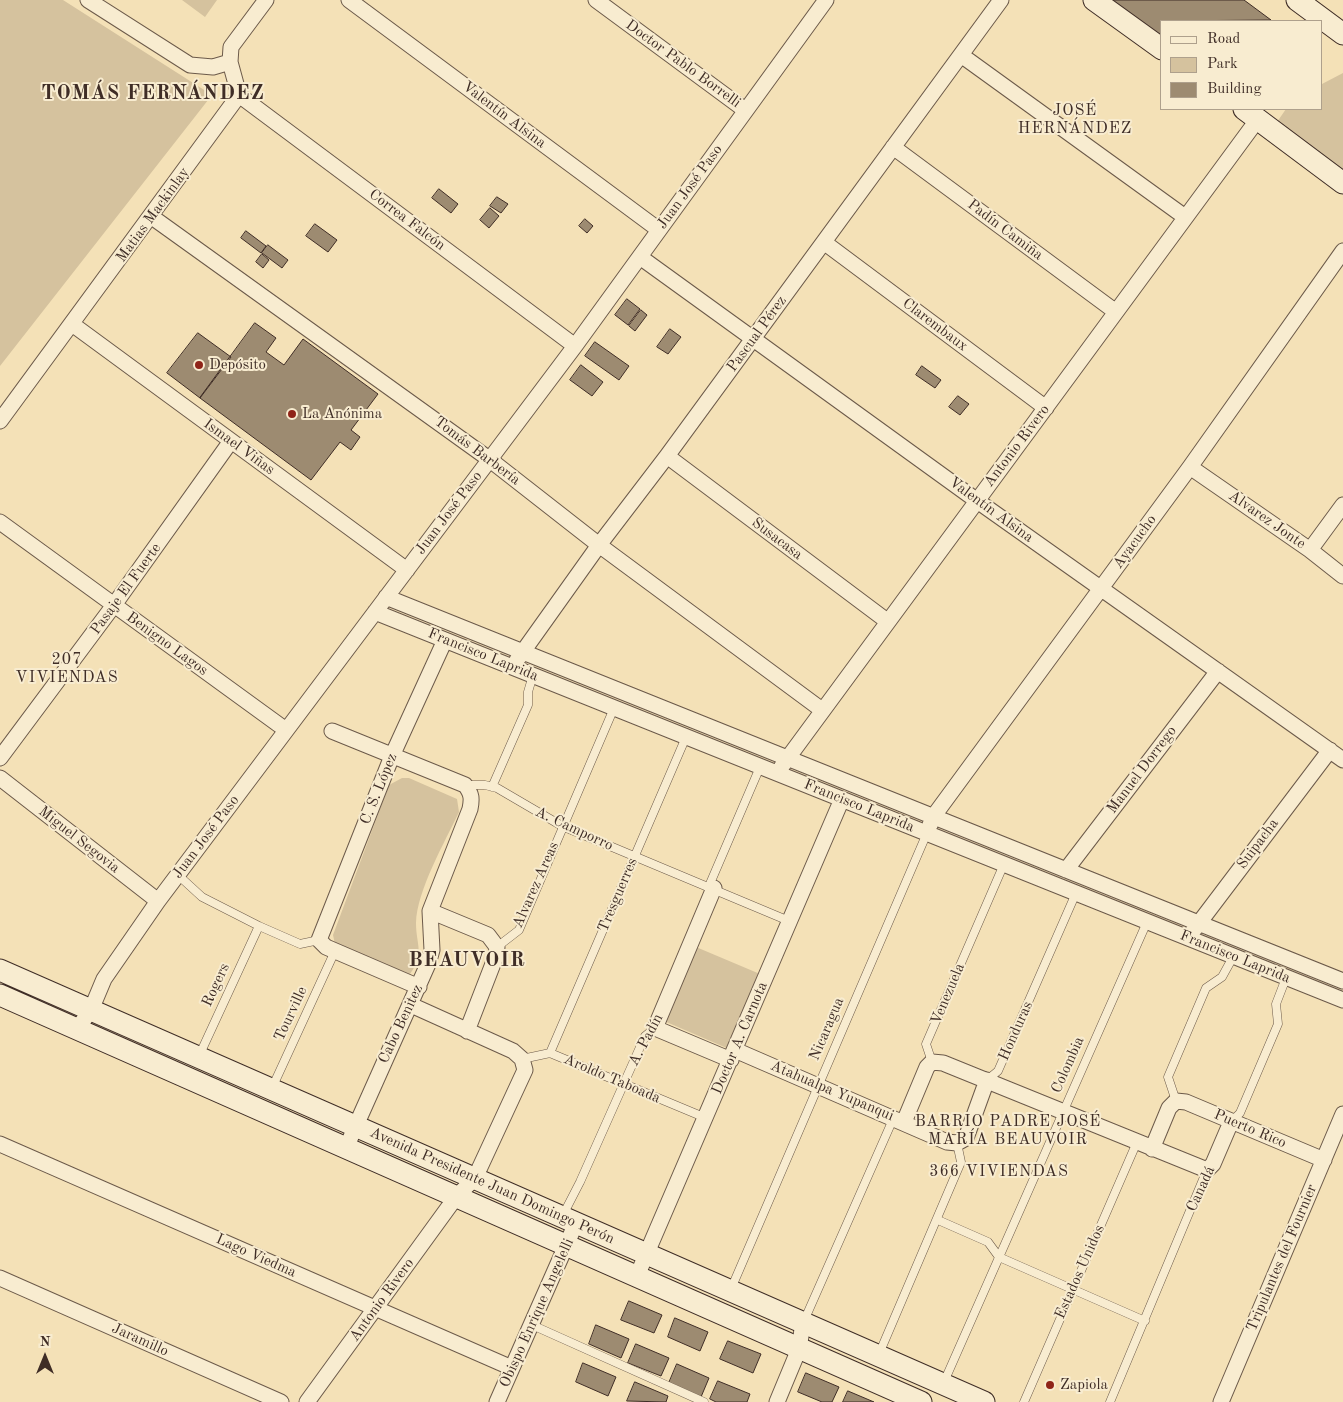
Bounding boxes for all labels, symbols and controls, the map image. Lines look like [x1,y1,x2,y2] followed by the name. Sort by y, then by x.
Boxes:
[622,16,744,112] street label: Doctor Pablo Borrelli
[1160,20,1323,110] legend
[1207,32,1240,47] text: Road
[1207,57,1238,72] text: Park
[459,78,549,152] street label: Valentín Alsina
[39,82,267,106] district label: TOMÁS FERNÁNDEZ
[1207,82,1262,97] text: Building
[1017,101,1133,139] district label: JOSÉ HERNÁNDEZ
[653,141,727,233] street label: Juan José Paso
[112,164,194,266] street label: Matias Mackinlay
[365,185,449,255] street label: Correa Falcón
[964,196,1046,264] street label: Padín Camiña
[723,292,791,376] street label: Pascual Pérez
[899,295,971,355] street label: Clarembaux
[209,356,266,374] place label: Depósito
[193,359,205,371] marker: Depósito
[980,401,1054,491] street label: Antonio Rivero
[302,405,382,423] place label: La Anónima
[286,408,298,420] marker: La Anónima
[430,413,524,489] street label: Tomás Barbería
[200,415,278,479] street label: Ismael Viñas
[412,468,486,558] street label: Juan José Paso
[945,473,1037,547] street label: Valentín Alsina
[1225,487,1309,553] street label: Alvarez Jonte
[1109,511,1161,573] street label: Ayacucho
[748,514,806,564] street label: Susacasa
[87,540,165,638] street label: Pasaje El Fuerte
[123,608,211,680] street label: Benigno Lagos
[425,625,541,685] street label: Francisco Laprida
[14,650,120,688] district label: 207 VIVIENDAS
[1103,723,1181,817] street label: Manuel Dorrego
[357,751,401,827] street label: C. S. López
[801,776,917,836] street label: Francisco Laprida
[169,792,243,882] street label: Juan José Paso
[35,803,123,877] street label: Miguel Segovia
[532,803,616,855] street label: A. Camporro
[1233,815,1283,873] street label: Suipacha
[509,839,563,931] street label: Alvarez Areas
[594,855,642,935] street label: Tresguerres
[1177,927,1293,987] street label: Francisco Laprida
[407,949,527,973] district label: BEAUVOIR
[198,960,234,1010] street label: Rogers
[927,961,969,1027] street label: Venezuela
[708,979,772,1097] street label: Doctor A. Carnota
[375,982,427,1066] street label: Cabo Benitez
[271,984,311,1044] street label: Tourville
[806,995,848,1063] street label: Nicaragua
[995,998,1037,1064] street label: Honduras
[625,1011,667,1069] street label: A. Padín
[1048,1034,1088,1096] street label: Colombia
[561,1050,663,1108] street label: Aroldo Taboada
[768,1057,896,1125] street label: Atahualpa Yupanqui
[1211,1106,1289,1152] street label: Puerto Rico
[913,1112,1103,1150] district label: BARRIO PADRE JOSÉ MARÍA BEAUVOIR
[367,1124,617,1248] street label: Avenida Presidente Juan Domingo Perón
[928,1162,1070,1182] district label: 366 VIVIENDAS
[1183,1163,1219,1215] street label: Canadá
[1243,1182,1321,1334] street label: Tripulantes del Fournier
[1051,1222,1109,1322] street label: Estados Unidos
[213,1230,299,1282] street label: Lago Viedma
[496,1236,578,1390] street label: Obispo Enrique Angelelli
[346,1255,418,1345] street label: Antonio Rivero
[109,1319,171,1361] street label: Jaramillo
[20,1332,70,1382] north arrow
[40,1335,50,1349] text: N
[1060,1376,1108,1394] place label: Zapiola
[1044,1379,1056,1391] marker: Zapiola

